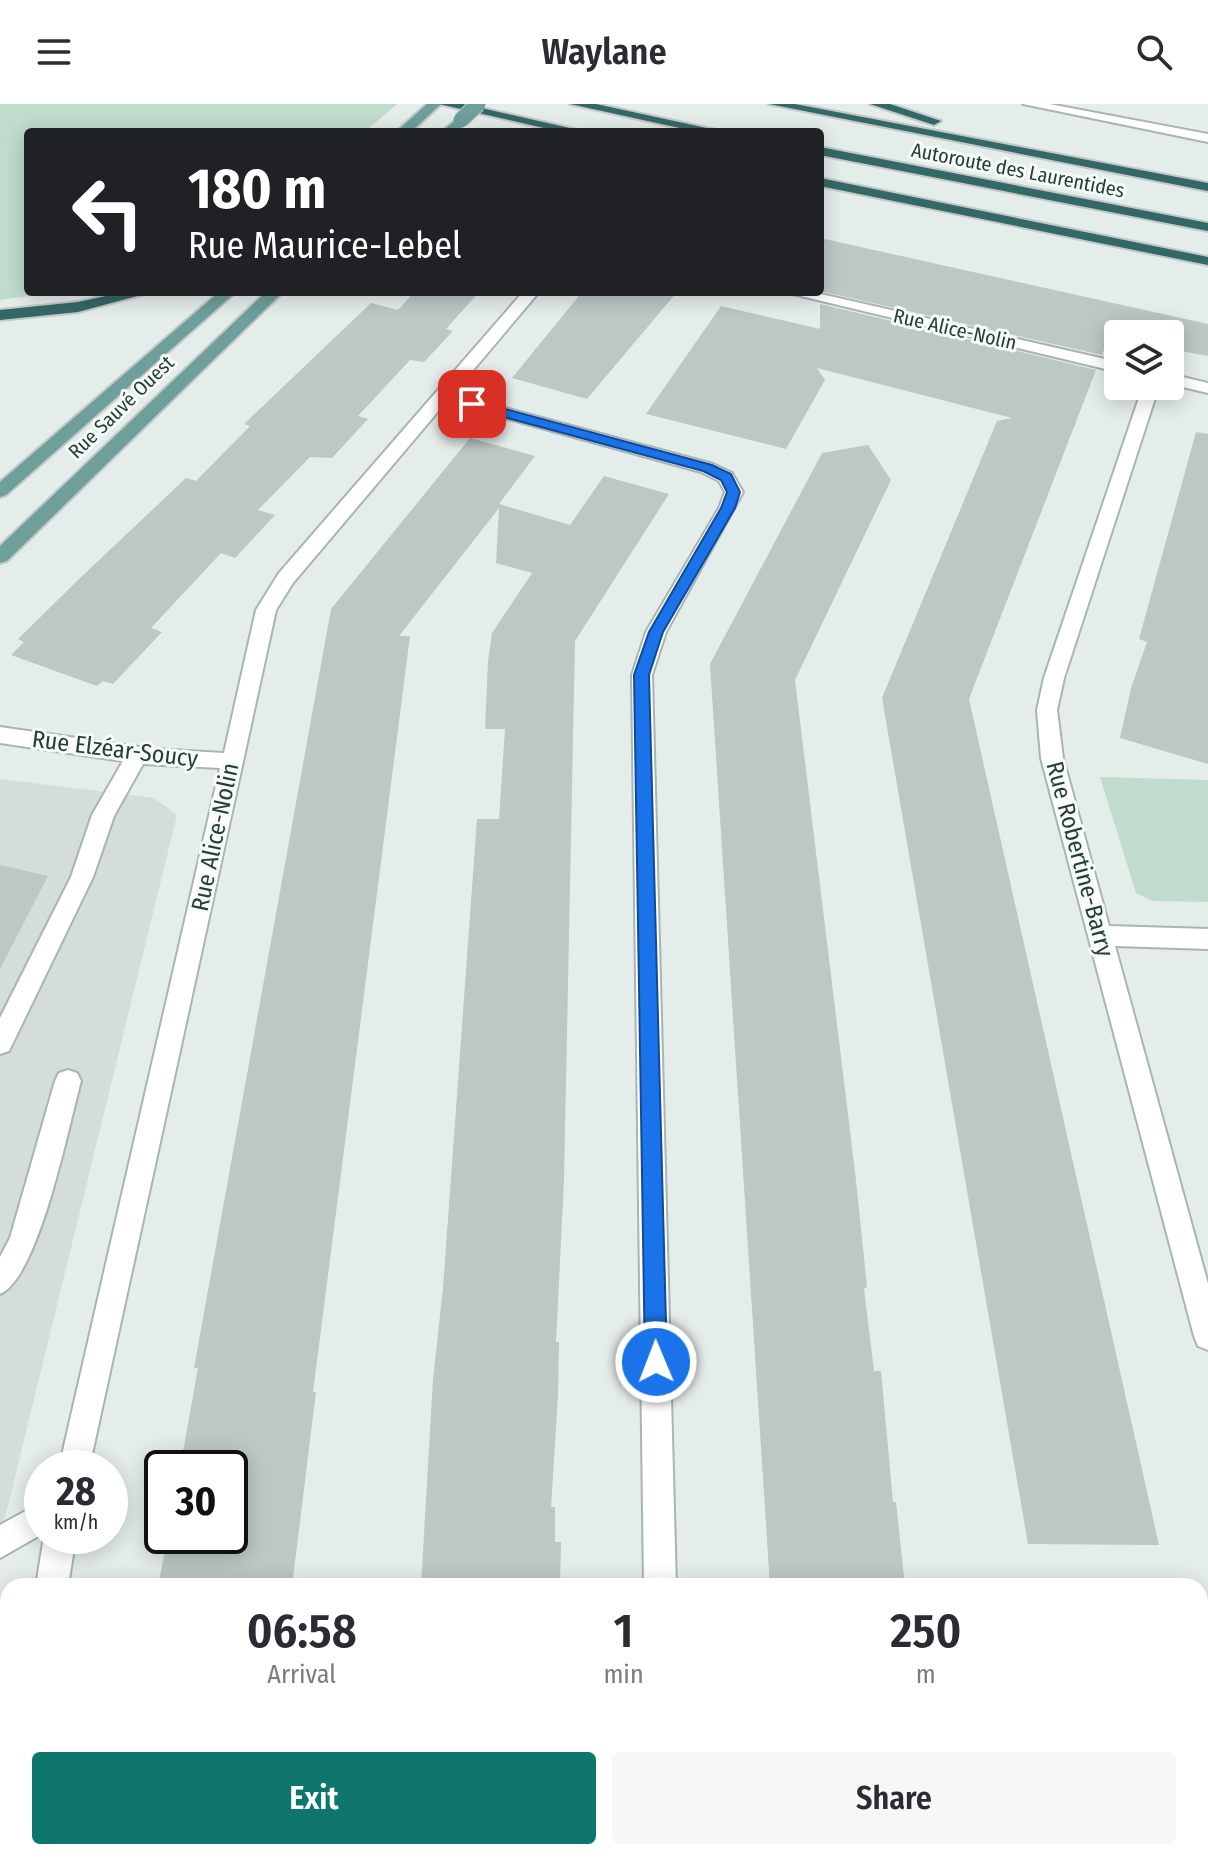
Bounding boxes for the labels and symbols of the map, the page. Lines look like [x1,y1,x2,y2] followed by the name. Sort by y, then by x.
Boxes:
[910,138,1126,202] street label: Autoroute des Laurentides
[891,303,1019,355] street label: Rue Alice-Nolin
[63,350,179,463] street label: Rue Sauvé Ouest
[438,370,506,438] pin
[30,725,200,773] street label: Rue Elzéar-Soucy
[1040,758,1120,960] street label: Rue Robertine-Barry
[186,760,244,914] street label: Rue Alice-Nolin
[614,1320,698,1404] position arrow
[144,1450,248,1554] speed limit sign: 30

